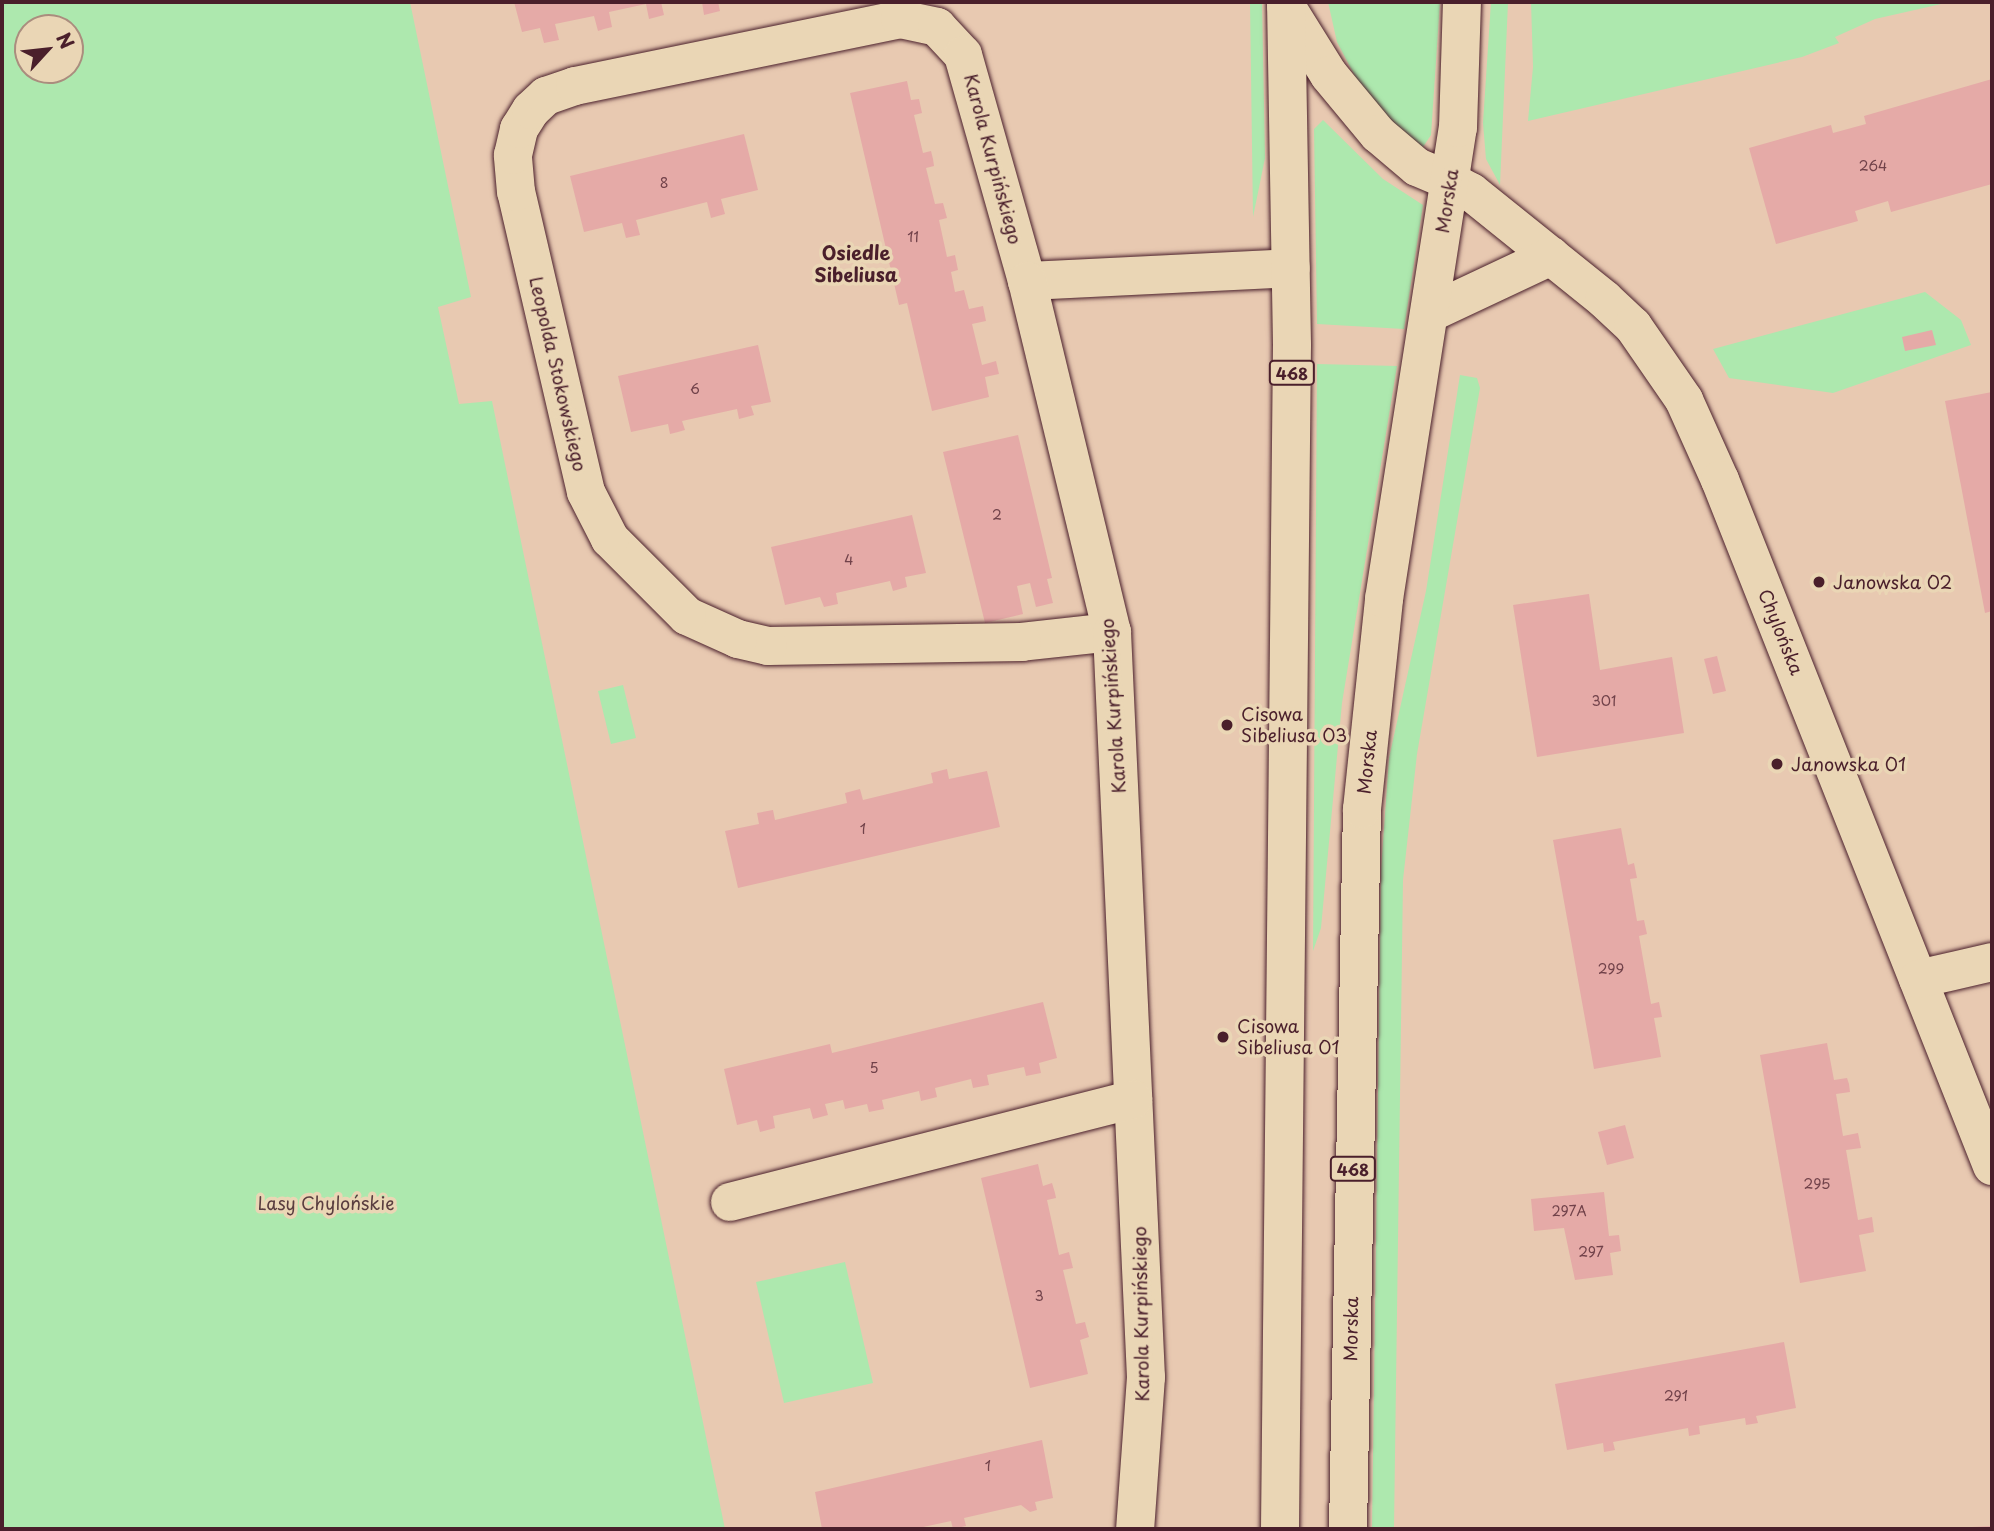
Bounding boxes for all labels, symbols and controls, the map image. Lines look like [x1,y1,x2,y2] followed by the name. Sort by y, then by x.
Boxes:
[14,14,84,84] north arrow
[50,27,82,53] text: N
[960,72,1026,246] street label: Karola Kurpińskiego
[1859,158,1887,174] house number: 264
[1431,167,1463,235] street label: Morska
[660,175,668,191] house number: 8
[907,229,919,245] house number: 11
[814,242,898,286] district label: Osiedle Sibeliusa
[525,274,591,474] street label: Leopolda Stokowskiego
[1268,360,1316,386] road number: 468
[690,381,700,397] house number: 6
[992,507,1002,523] house number: 2
[844,552,854,568] house number: 4
[1833,571,1952,593] place label: Janowska 02
[1811,574,1827,590] marker: Janowska 02
[1754,586,1808,678] street label: Chylońska
[1096,618,1130,794] street label: Karola Kurpińskiego
[1592,693,1616,709] house number: 301
[1241,704,1347,746] place label: Cisowa Sibeliusa 03
[1219,717,1235,733] marker: Cisowa Sibeliusa 03
[1353,729,1381,795] street label: Morska
[1791,753,1906,775] place label: Janowska 01
[1769,756,1785,772] marker: Janowska 01
[860,821,866,837] house number: 1
[1598,961,1624,977] house number: 299
[1237,1016,1339,1058] place label: Cisowa Sibeliusa 01
[1215,1029,1231,1045] marker: Cisowa Sibeliusa 01
[869,1060,879,1076] house number: 5
[1328,1156,1378,1182] road number: 468
[1804,1176,1830,1192] house number: 295
[257,1192,395,1214] park label: Lasy Chylońskie
[1551,1203,1587,1219] house number: 297A
[1129,1226,1153,1402] street label: Karola Kurpińskiego
[1578,1244,1604,1260] house number: 297
[1034,1288,1044,1304] house number: 3
[1340,1296,1362,1362] street label: Morska
[1664,1388,1688,1404] house number: 291
[985,1458,991,1474] house number: 1

